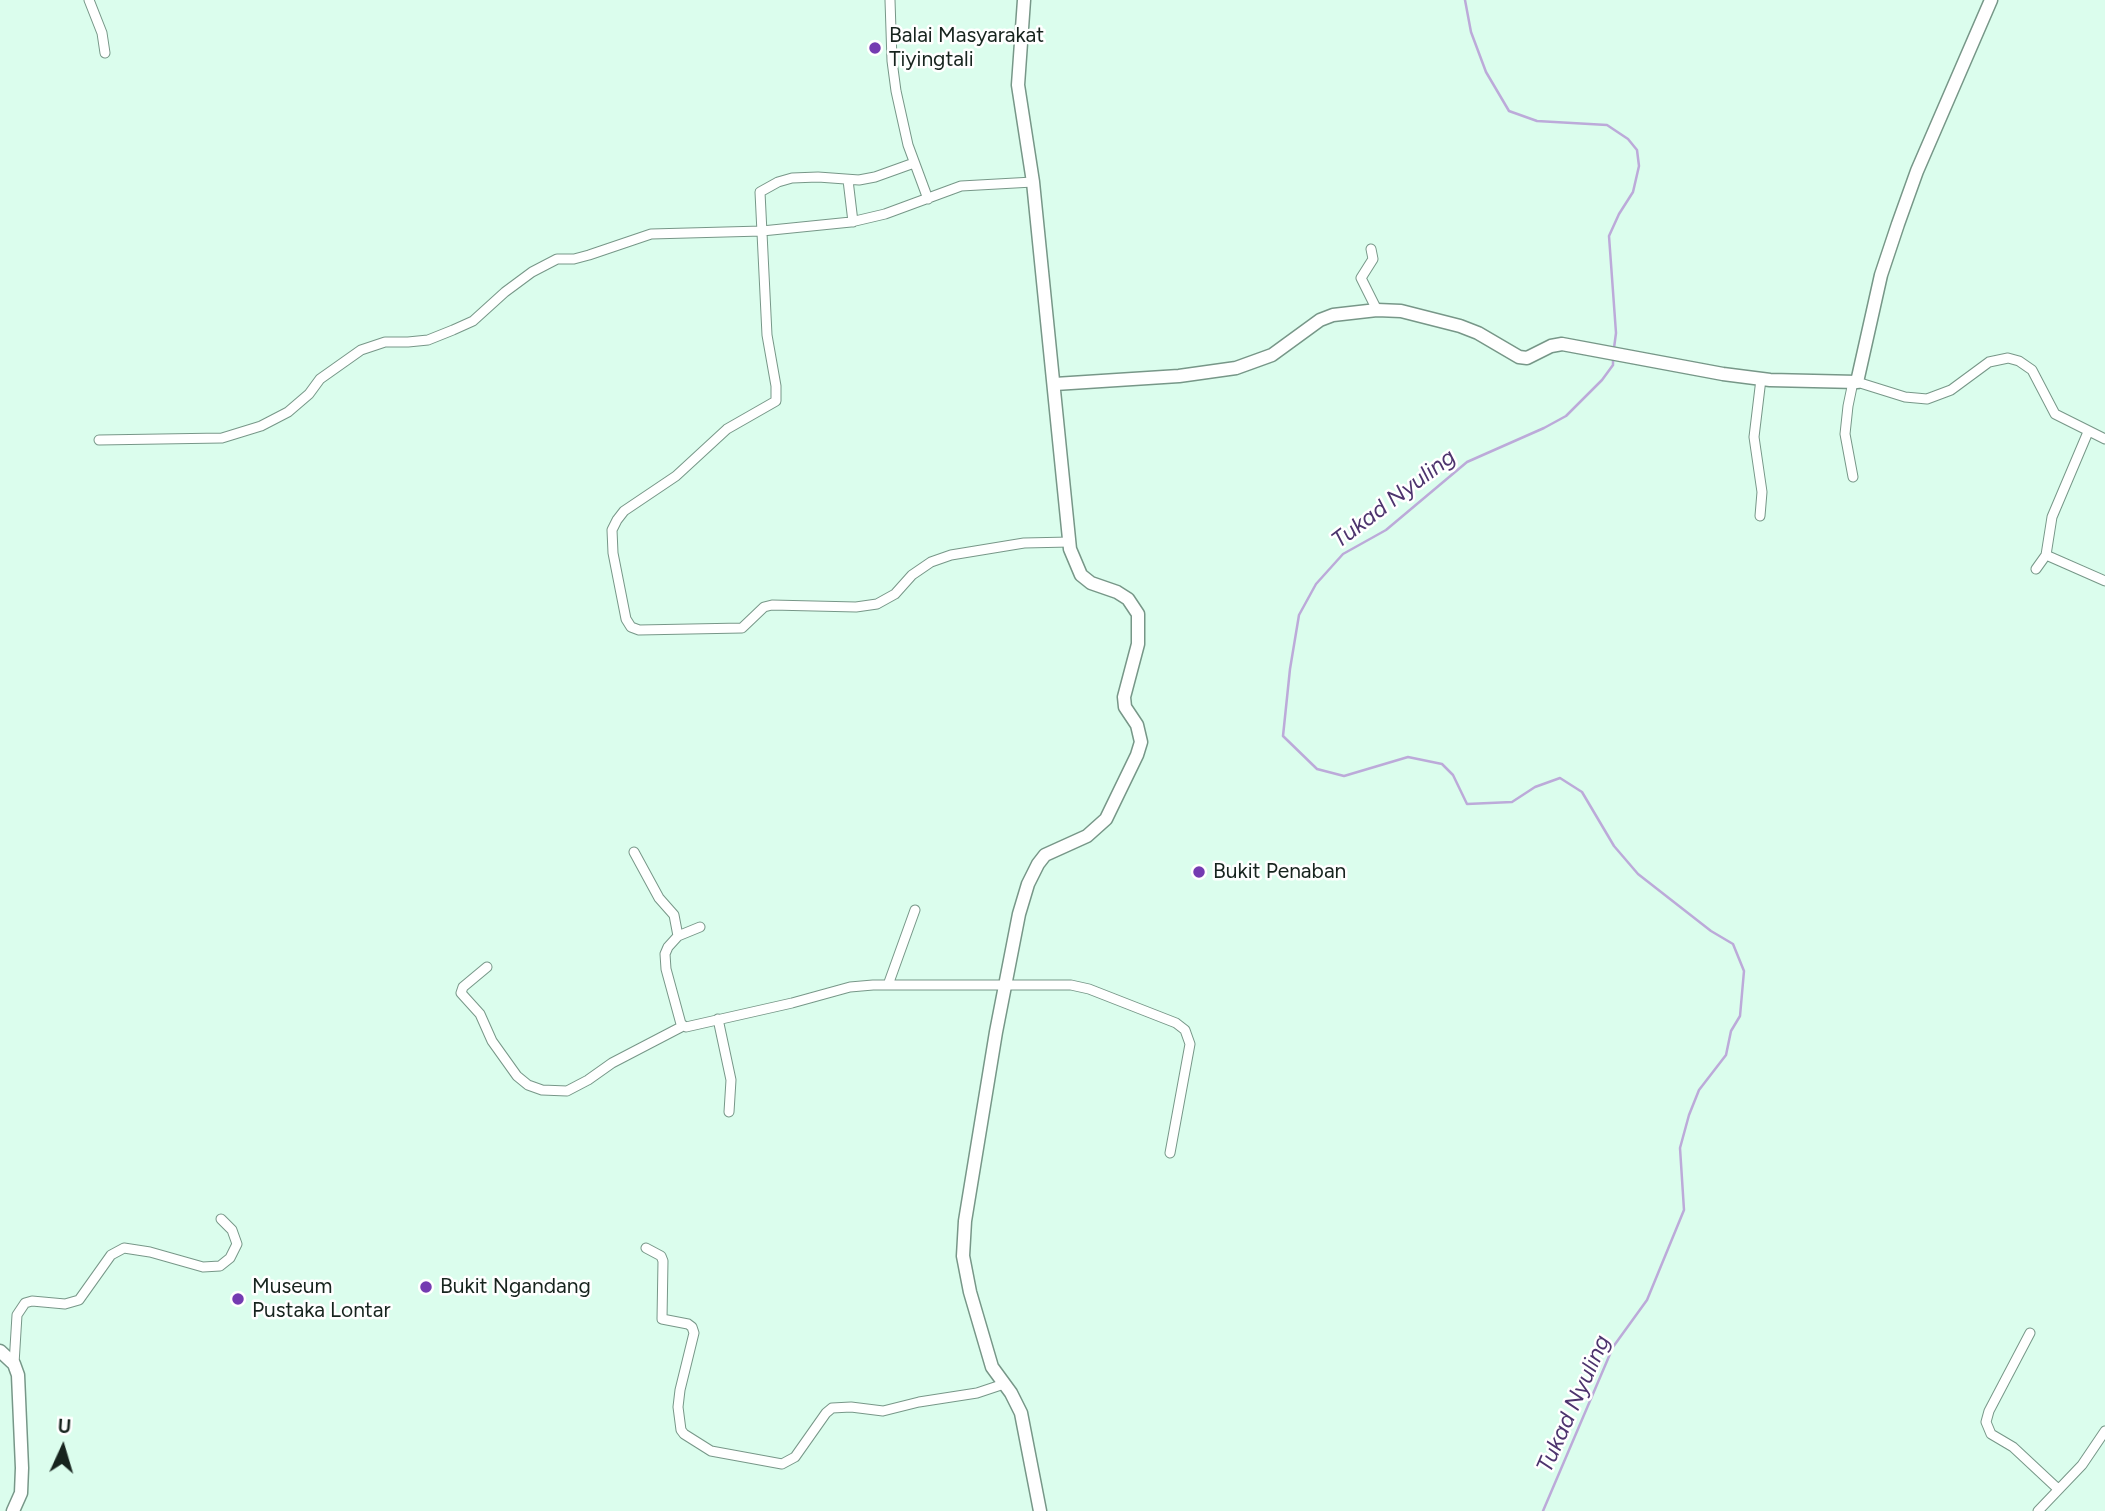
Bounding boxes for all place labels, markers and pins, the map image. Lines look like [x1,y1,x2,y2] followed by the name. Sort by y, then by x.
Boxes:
[889,23,1044,73] place label: Balai Masyarakat Tiyingtali
[867,40,883,56] marker: Balai Masyarakat Tiyingtali
[1213,859,1346,885] place label: Bukit Penaban
[1191,864,1207,880] marker: Bukit Penaban
[252,1274,391,1324] place label: Museum Pustaka Lontar
[440,1274,591,1300] place label: Bukit Ngandang
[418,1279,434,1295] marker: Bukit Ngandang
[230,1291,246,1307] marker: Museum Pustaka Lontar

